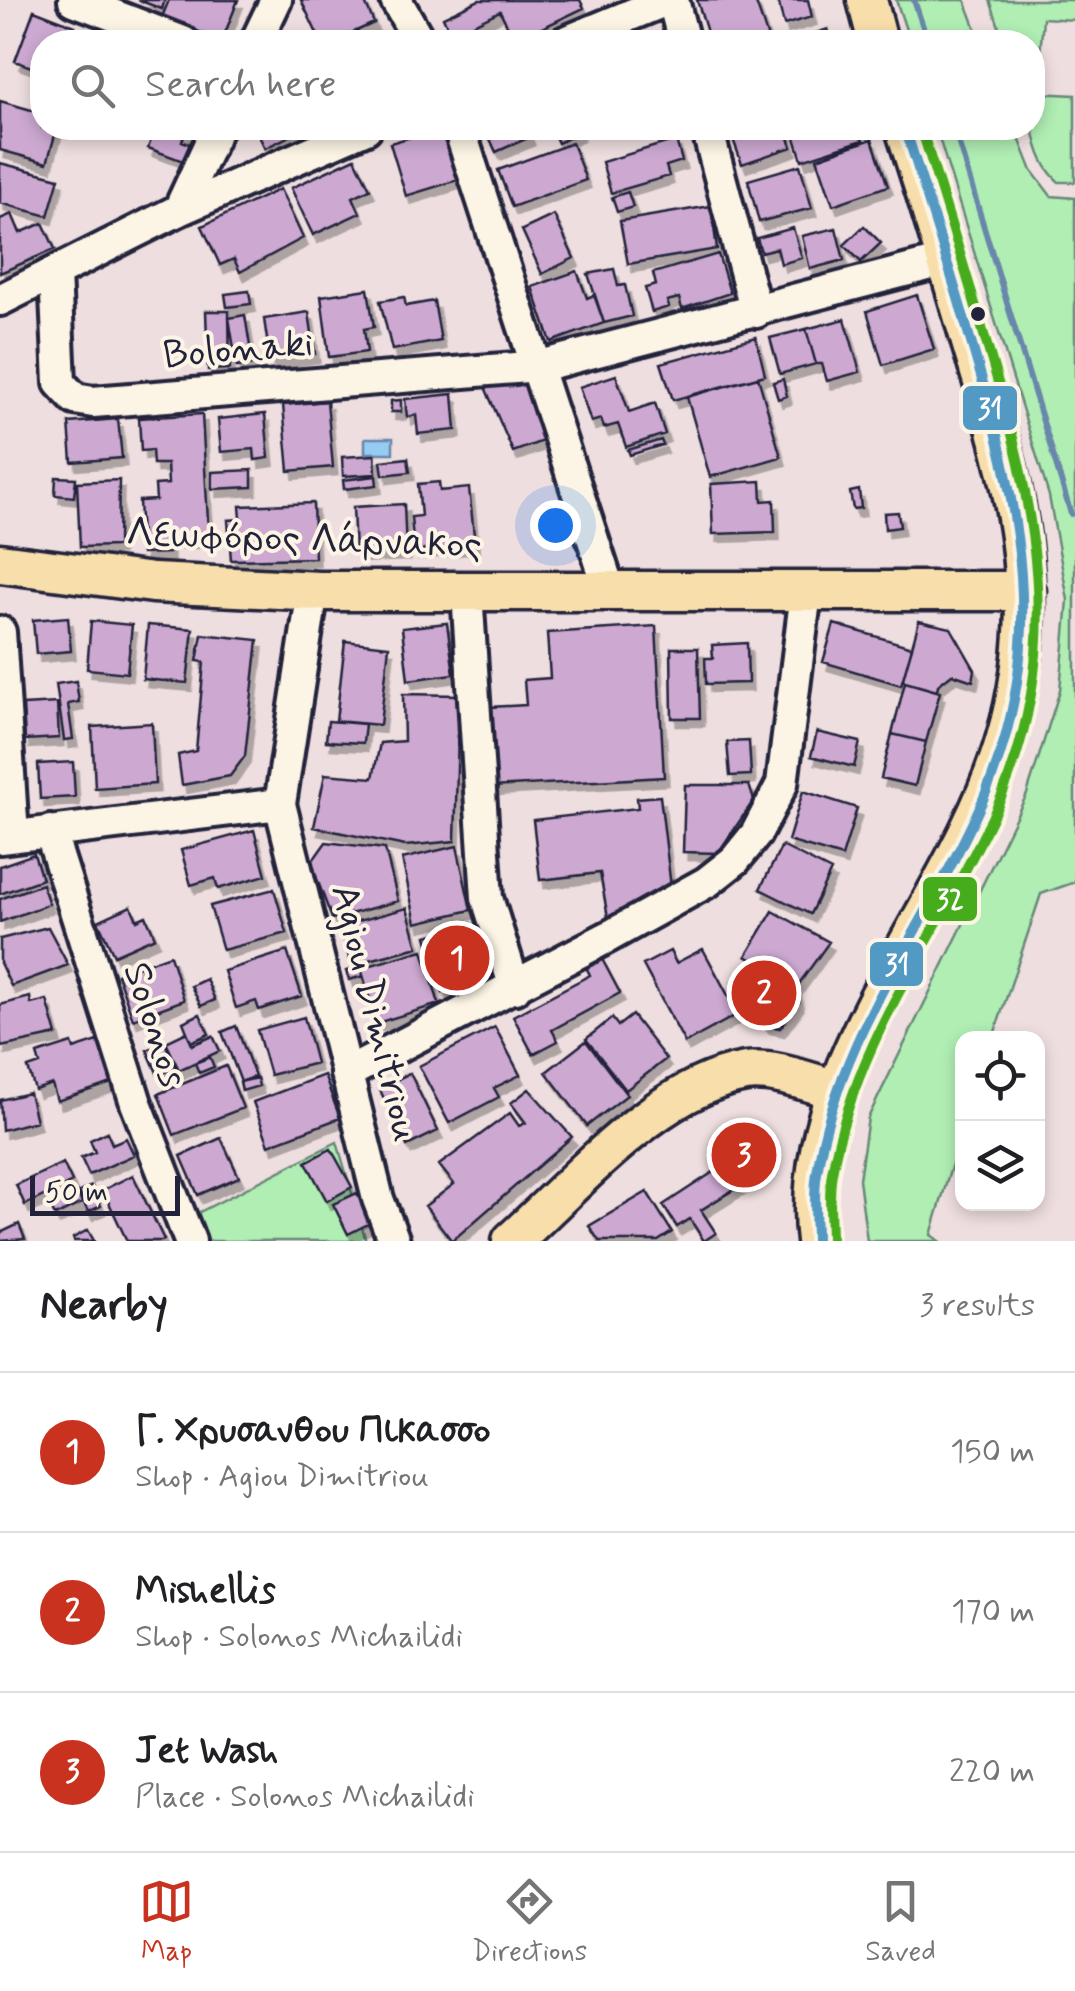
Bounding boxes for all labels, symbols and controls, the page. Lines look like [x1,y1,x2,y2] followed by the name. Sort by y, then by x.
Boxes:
[30,30,1045,140] search box
[65,58,120,113] icon: search
[145,61,336,110] text: Search here
[968,304,988,324] unlabelled marker
[161,318,315,382] street label: Bolonaki
[961,384,1019,432] line badge: 31
[978,392,1002,429] text: 31
[530,500,581,551] your location
[125,508,483,572] street label: Λεωφόρος Λάρνακος
[921,875,979,923] line badge: 32
[317,879,431,1147] street label: Agiou Dimitriou
[936,883,964,920] text: 32
[424,920,490,996] pin: 1
[868,940,925,988] line badge: 31
[885,948,909,985] text: 31
[109,956,199,1094] street label: Solonos
[732,956,796,1030] pin: 2
[955,1031,1045,1211] map controls
[955,1031,1045,1121] button: locate
[712,1118,776,1192] pin: 3
[955,1121,1045,1211] button: layers
[30,1171,180,1216] scale bar
[45,1175,108,1212] text: 50 m
[40,1279,168,1334] text: Nearby
[919,1285,1035,1327] text: 3 results
[135,1407,491,1456] text: Γ. Χρυσανθου Πικασσο
[65,1431,80,1473] text: 1
[950,1431,1035,1473] text: 150 m
[135,1456,429,1498] text: Shop · Agiou Dimitriou
[135,1567,276,1616] text: Mishellis
[65,1591,80,1633] text: 2
[951,1591,1035,1633] text: 170 m
[135,1616,463,1658] text: Shop · Solonos Michailidi
[135,1727,279,1776] text: Jet Wash
[65,1751,80,1793] text: 3
[949,1751,1035,1793] text: 220 m
[135,1776,474,1818] text: Place · Solonos Michailidi
[139,1874,194,1971] tab: Map
[472,1874,587,1971] tab: Directions
[865,1874,936,1971] tab: Saved

